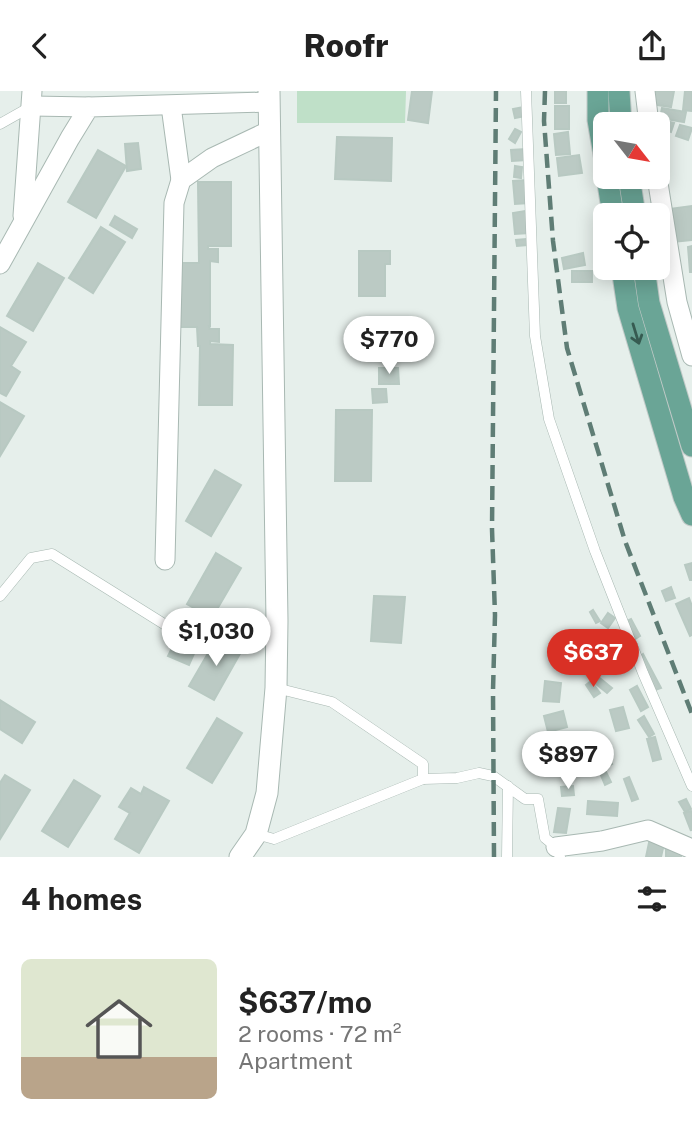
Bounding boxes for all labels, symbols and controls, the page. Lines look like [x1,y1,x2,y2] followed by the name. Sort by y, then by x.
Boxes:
[21,27,59,65] icon: back
[304,27,388,64] text: Roofr
[633,27,671,65] icon: share
[593,112,670,189] north arrow
[593,112,670,280] map controls
[593,203,670,280] button: locate
[348,317,430,376] pin: $770
[630,323,643,345] one-way arrow
[359,325,419,352] text: $770
[159,609,273,668] pin: $1,030
[178,617,254,644] text: $1,030
[552,629,634,689] pin: $637
[563,638,623,665] text: $637
[527,731,609,791] pin: $897
[538,740,598,767] text: $897
[633,880,671,918] icon: filters
[21,881,142,917] text: 4 homes
[238,984,372,1020] text: $637/mo
[77,987,161,1071] icon: home
[238,1020,401,1047] text: 2 rooms · 72 m²
[238,1047,353,1074] text: Apartment

